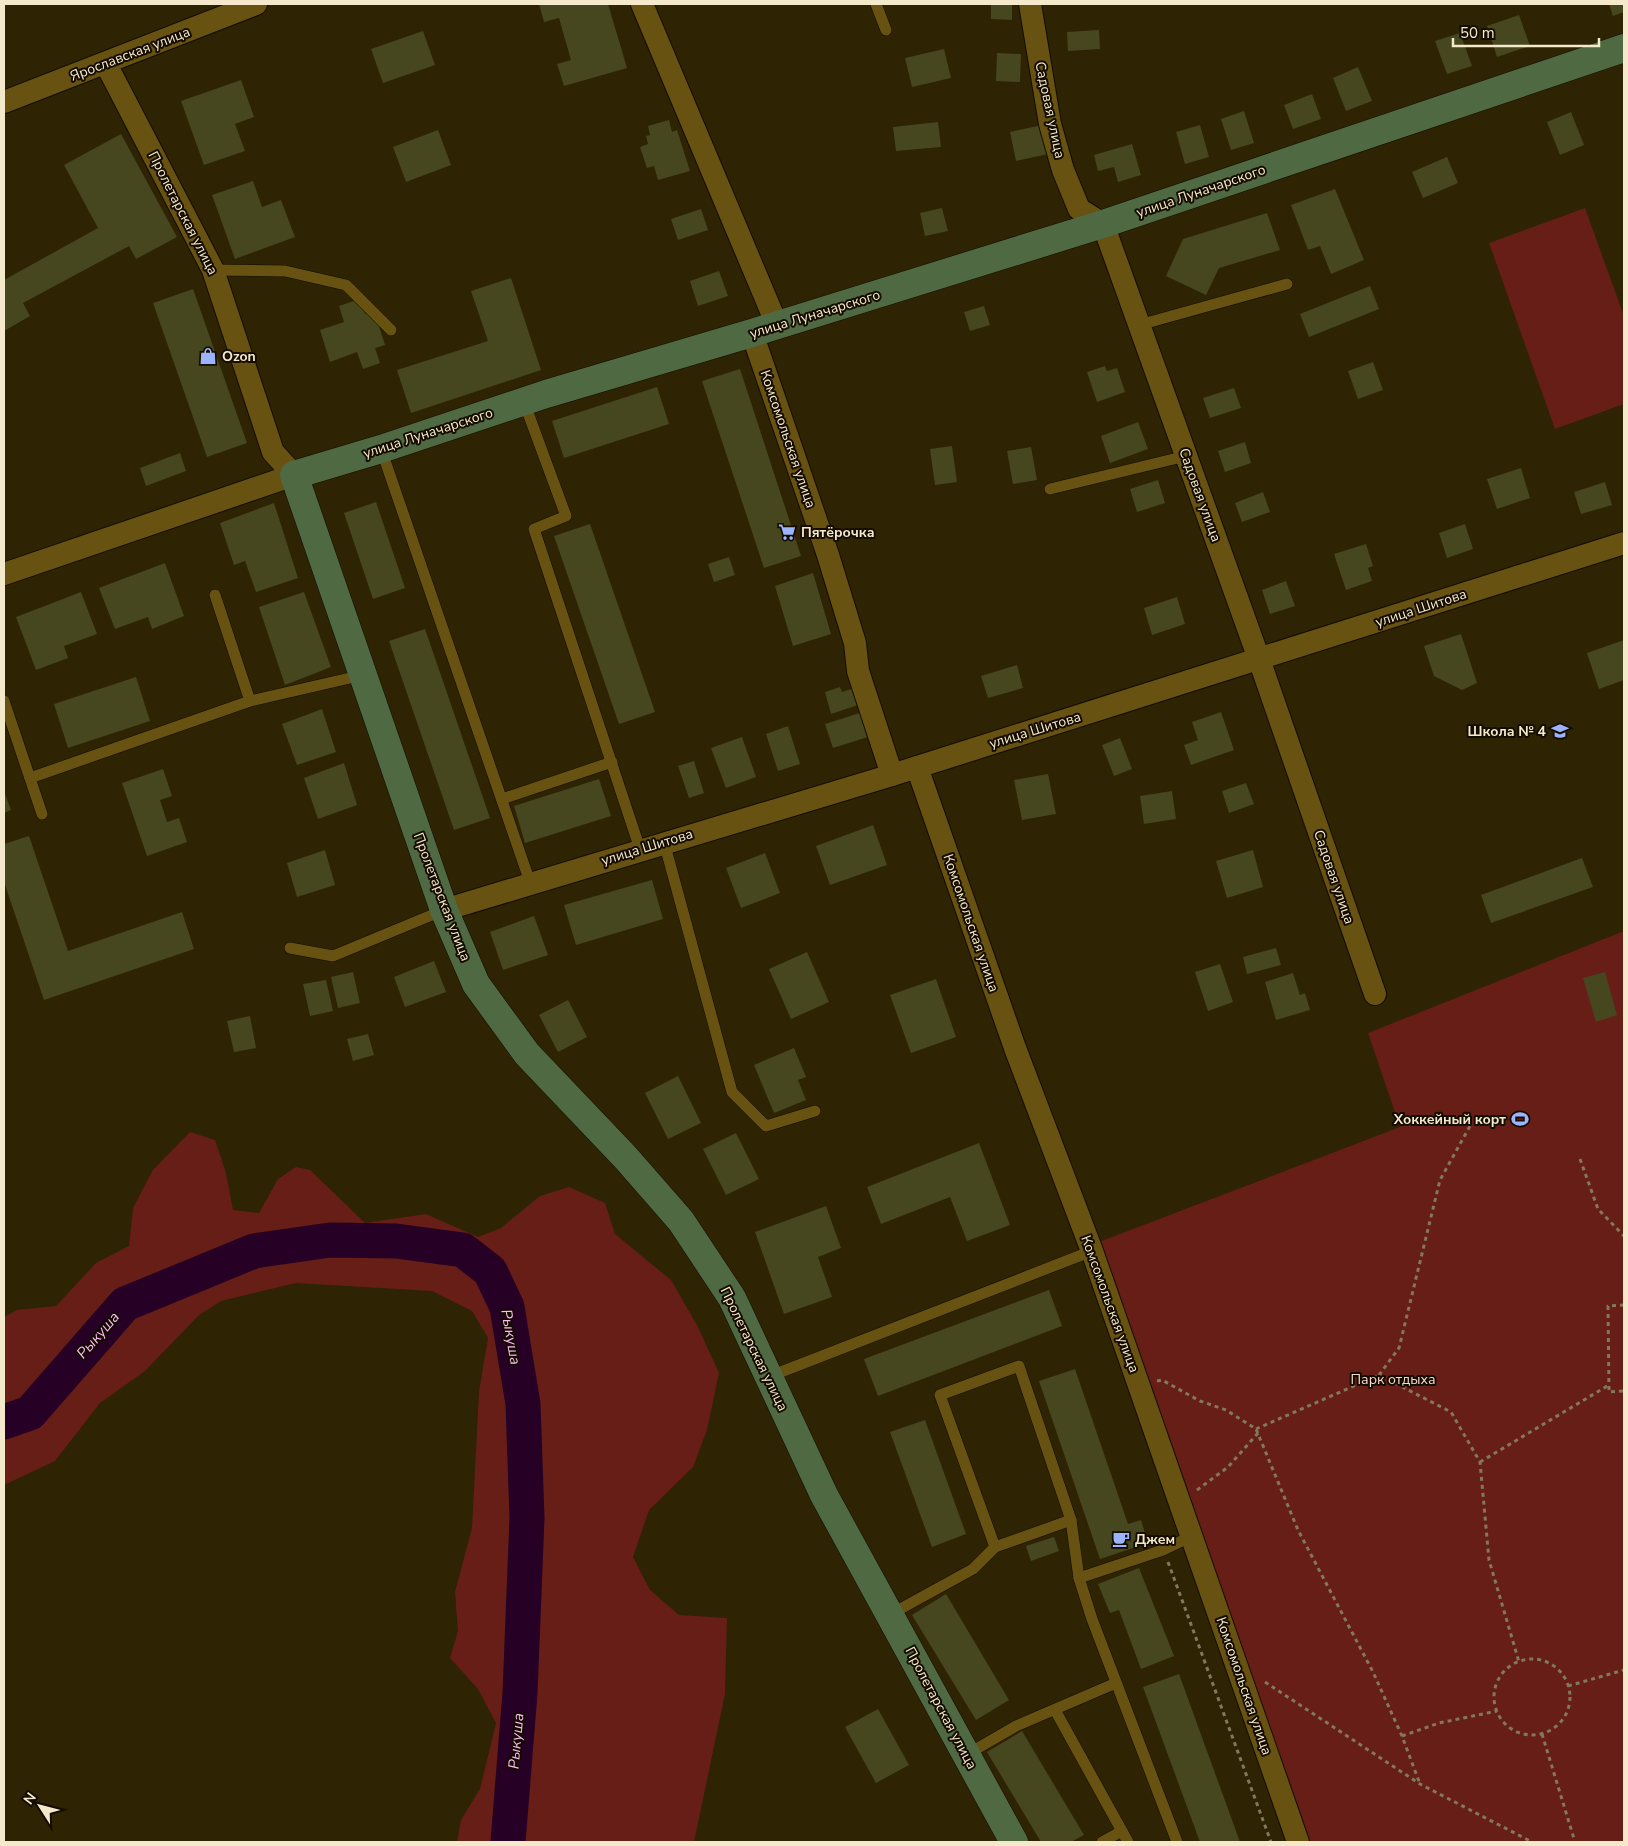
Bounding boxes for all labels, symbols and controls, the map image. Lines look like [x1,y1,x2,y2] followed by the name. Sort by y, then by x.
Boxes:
[1453,15,1599,47] scale bar
[67,22,193,86] street label: Ярославская улица
[1460,23,1495,43] text: 50 m
[1030,60,1070,160] street label: Садовая улица
[144,148,222,278] street label: Пролетарская улица
[1134,160,1268,222] street label: улица Луначарского
[747,285,883,343] street label: улица Луначарского
[198,346,218,366] shop icon: Ozon
[222,347,256,366] place label: Ozon
[755,367,821,511] street label: Комсомольская улица
[361,403,495,463] street label: улица Луначарского
[1174,446,1226,544] street label: Садовая улица
[777,522,797,542] supermarket icon: Пятёрочка
[801,523,875,542] place label: Пятёрочка
[1373,584,1469,632] street label: улица Шитова
[987,707,1083,753] street label: улица Шитова
[1550,721,1570,741] school or university icon: Школа № 4
[1467,722,1547,741] place label: Школа № 4
[599,824,695,870] street label: улица Шитова
[1309,827,1359,927] street label: Садовая улица
[409,830,475,964] street label: Пролетарская улица
[938,851,1004,995] street label: Комсомольская улица
[1510,1109,1530,1129] sports icon: Хоккейный корт
[1393,1110,1506,1129] place label: Хоккейный корт
[1076,1233,1144,1375] street label: Комсомольская улица
[716,1284,792,1414] street label: Пролетарская улица
[72,1307,124,1363] water label: Рыкуша
[496,1308,526,1366] water label: Рыкуша
[1351,1370,1435,1389] park label: Парк отдыха
[1111,1529,1131,1549] cafe icon: Джем
[1135,1530,1175,1549] place label: Джем
[1211,1614,1277,1758] street label: Комсомольская улица
[901,1643,981,1773] street label: Пролетарская улица
[504,1712,528,1770] water label: Рыкуша
[15,1781,65,1831] north arrow
[19,1789,41,1808] text: N

